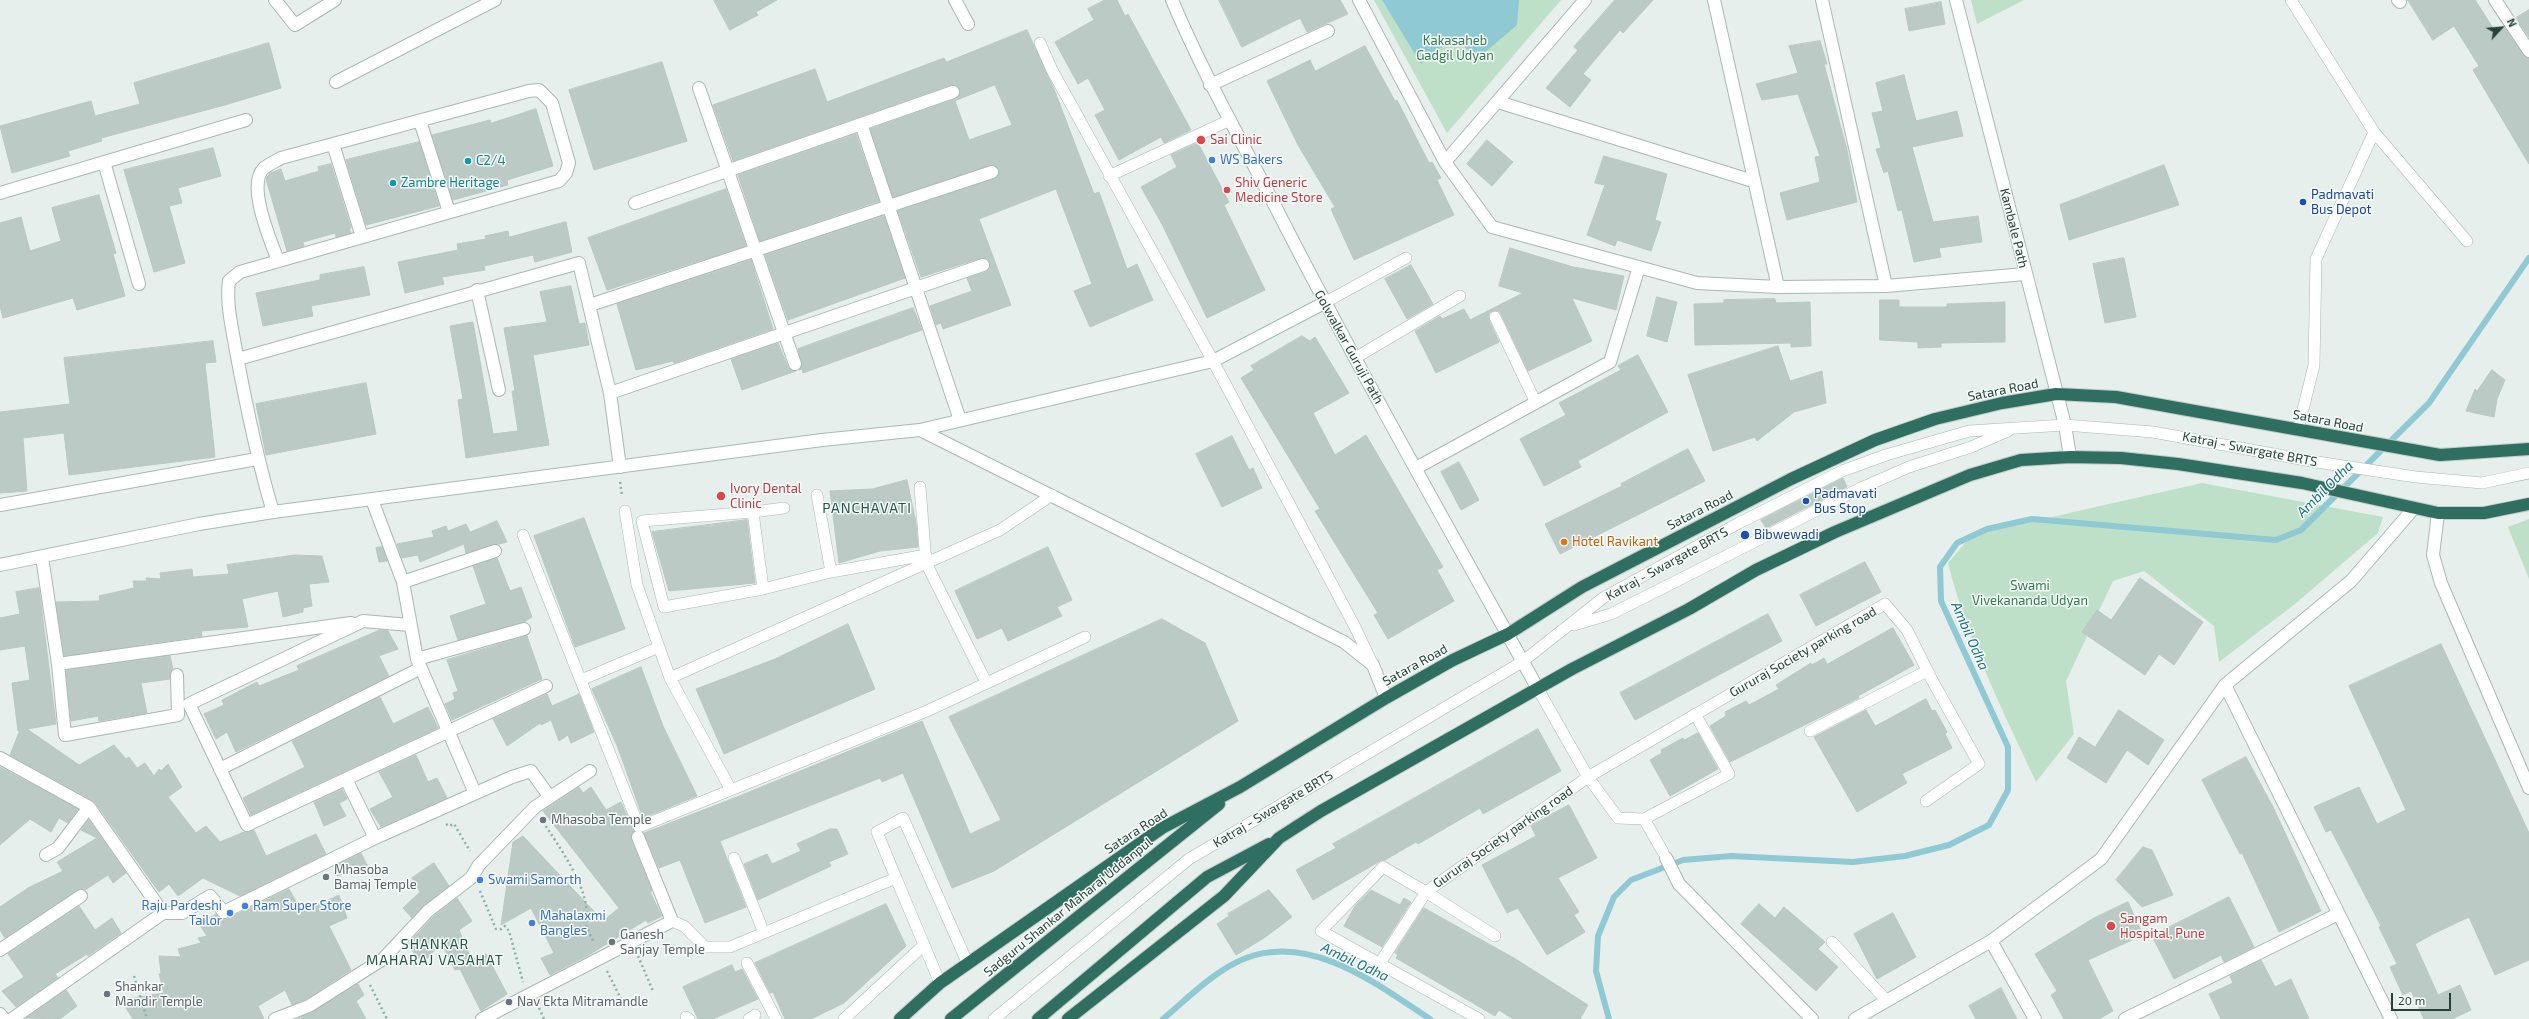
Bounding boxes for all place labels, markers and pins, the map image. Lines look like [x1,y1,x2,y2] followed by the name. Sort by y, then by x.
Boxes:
[1210,132,1262,148] place label: Sai Clinic
[1195,134,1207,146] marker: Sai Clinic
[1220,152,1283,168] place label: WS Bakers
[476,153,505,169] place label: C2/4
[1207,155,1217,165] marker: WS Bakers
[463,156,473,166] marker: C2/4
[401,175,500,191] place label: Zambre Heritage
[1235,175,1323,206] place label: Shiv Generic Medicine Store
[388,178,398,188] marker: Zambre Heritage
[1222,185,1232,195] marker: Shiv Generic Medicine Store
[2311,187,2374,218] place label: Padmavati Bus Depot
[2298,197,2308,207] marker: Padmavati Bus Depot
[730,481,802,512] place label: Ivory Dental Clinic
[1814,486,1877,517] place label: Padmavati Bus Stop
[715,490,727,502] marker: Ivory Dental Clinic
[1801,496,1811,506] marker: Padmavati Bus Stop
[1754,527,1819,543] place label: Bibwewadi
[1739,529,1751,541] marker: Bibwewadi
[1572,534,1658,550] place label: Hotel Ravikant
[1559,537,1569,547] marker: Hotel Ravikant
[551,812,651,828] place label: Mhasoba Temple
[538,815,548,825] marker: Mhasoba Temple
[334,862,417,893] place label: Mhasoba Bamaj Temple
[321,872,331,882] marker: Mhasoba Bamaj Temple
[488,872,581,888] place label: Swami Samorth
[475,875,485,885] marker: Swami Samorth
[142,898,222,929] place label: Raju Pardeshi Tailor
[253,898,351,914] place label: Ram Super Store
[240,901,250,911] marker: Ram Super Store
[225,908,235,918] marker: Raju Pardeshi Tailor
[540,908,606,939] place label: Mahalaxmi Bangles
[2120,911,2205,942] place label: Sangam Hospital, Pune
[527,918,537,928] marker: Mahalaxmi Bangles
[2105,920,2117,932] marker: Sangam Hospital, Pune
[620,927,705,958] place label: Ganesh Sanjay Temple
[607,937,617,947] marker: Ganesh Sanjay Temple
[115,979,203,1010] place label: Shankar Mandir Temple
[102,989,112,999] marker: Shankar Mandir Temple
[517,994,648,1010] place label: Nav Ekta Mitramandle
[504,997,514,1007] marker: Nav Ekta Mitramandle

